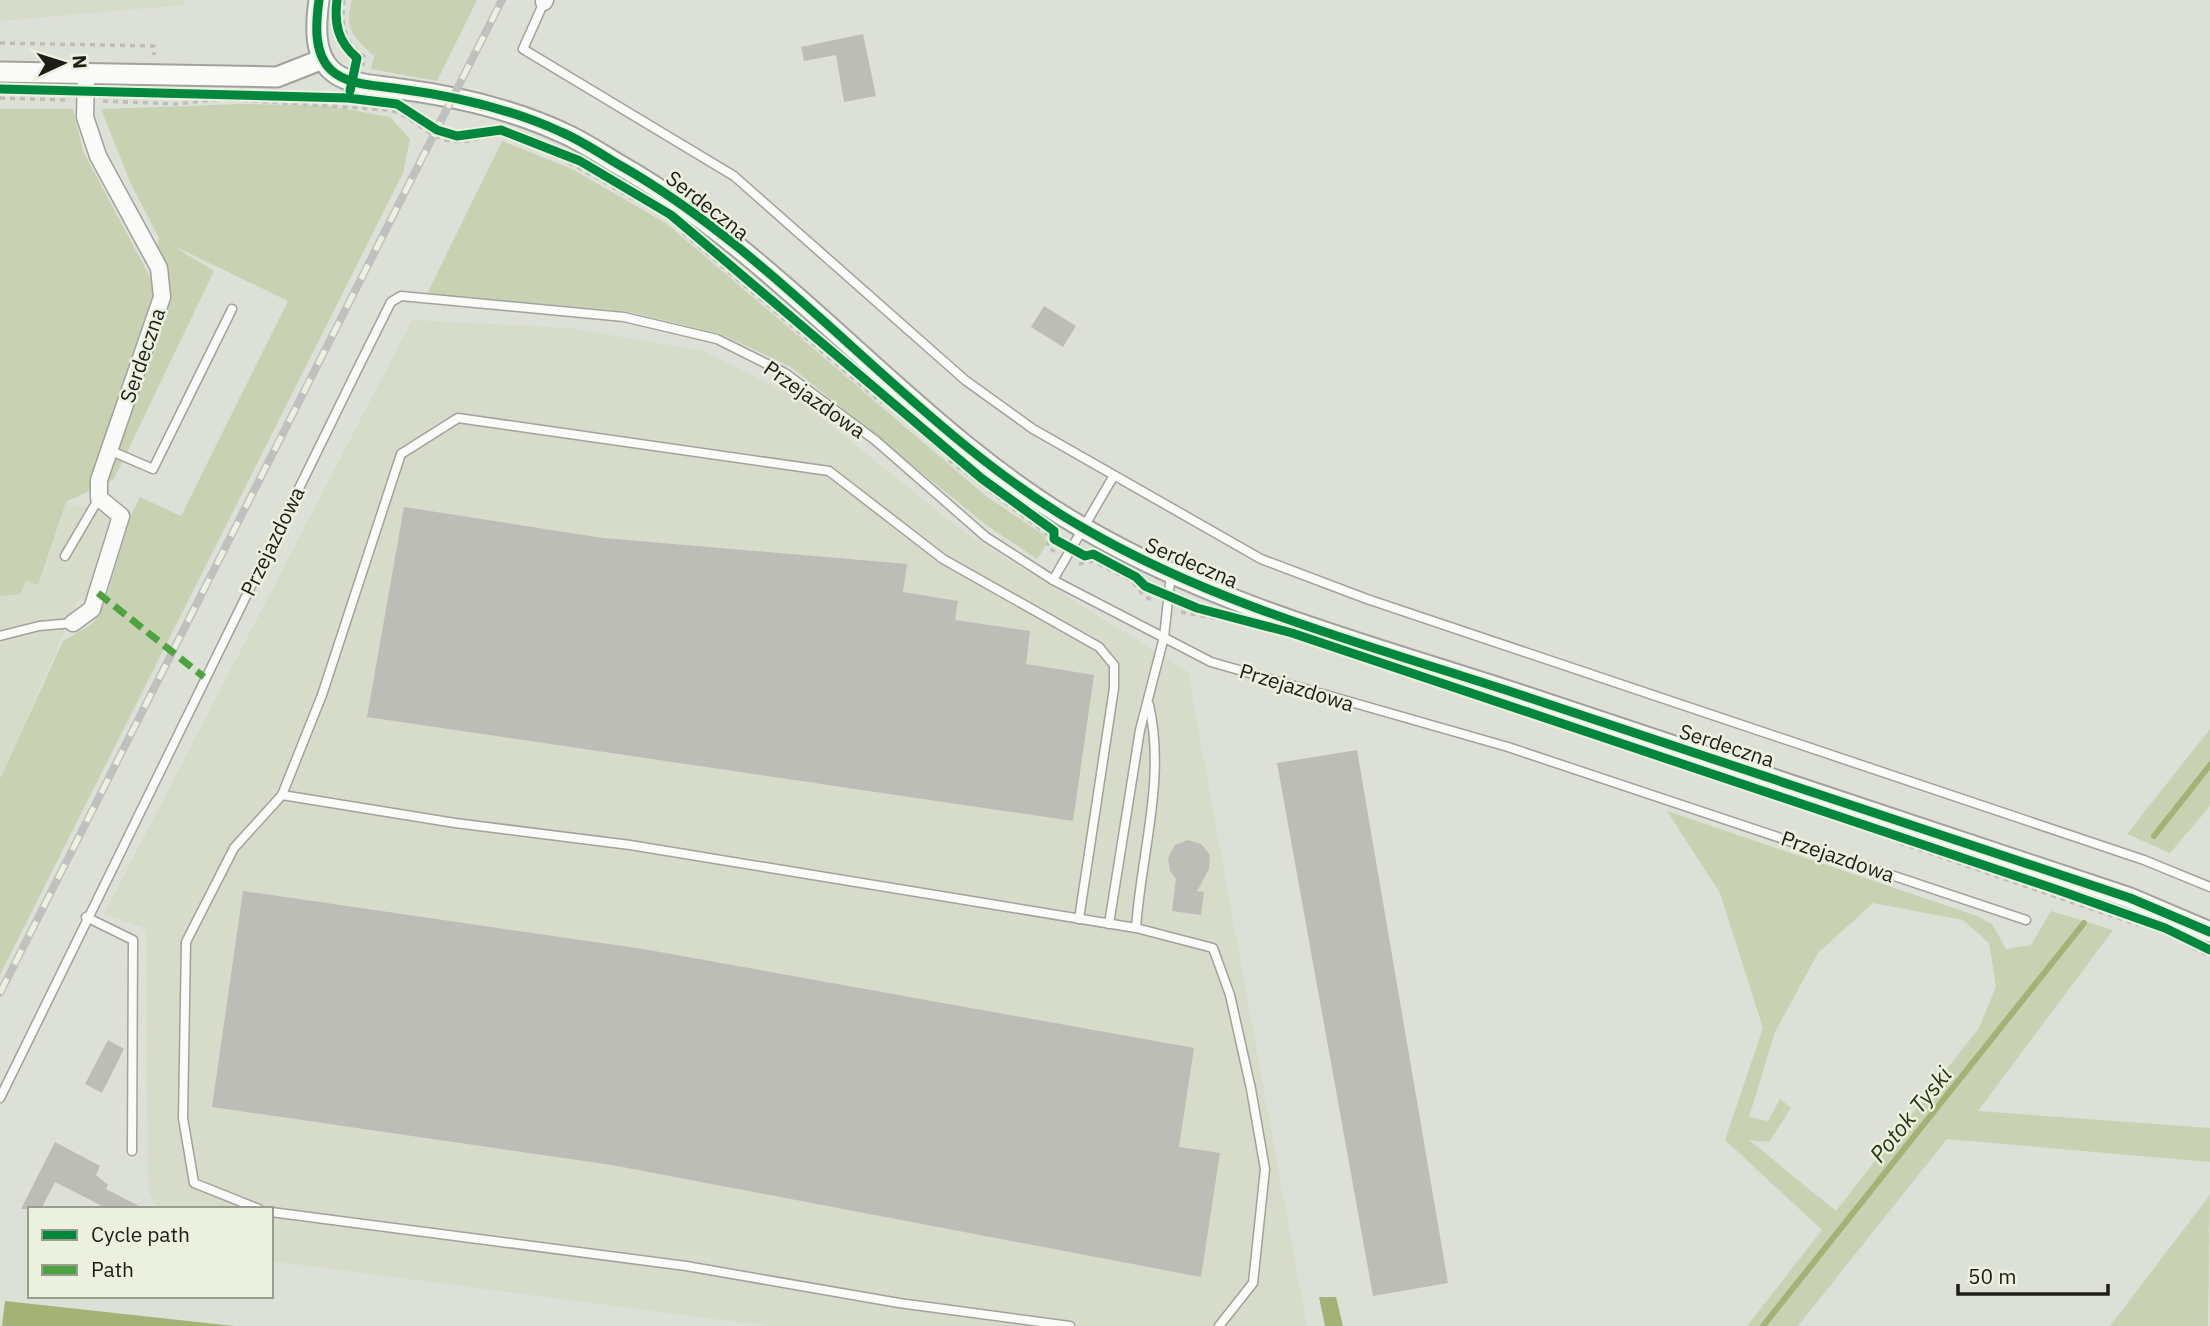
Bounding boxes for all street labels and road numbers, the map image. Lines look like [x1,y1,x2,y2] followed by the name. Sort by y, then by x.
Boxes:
[661,164,755,246] street label: Serdeczna
[113,304,171,406] street label: Serdeczna
[759,354,871,444] street label: Przejazdowa
[233,482,311,600] street label: Przejazdowa
[1141,530,1243,594] street label: Serdeczna
[1236,656,1358,718] street label: Przejazdowa
[1676,716,1778,774] street label: Serdeczna
[1778,824,1898,888] street label: Przejazdowa

